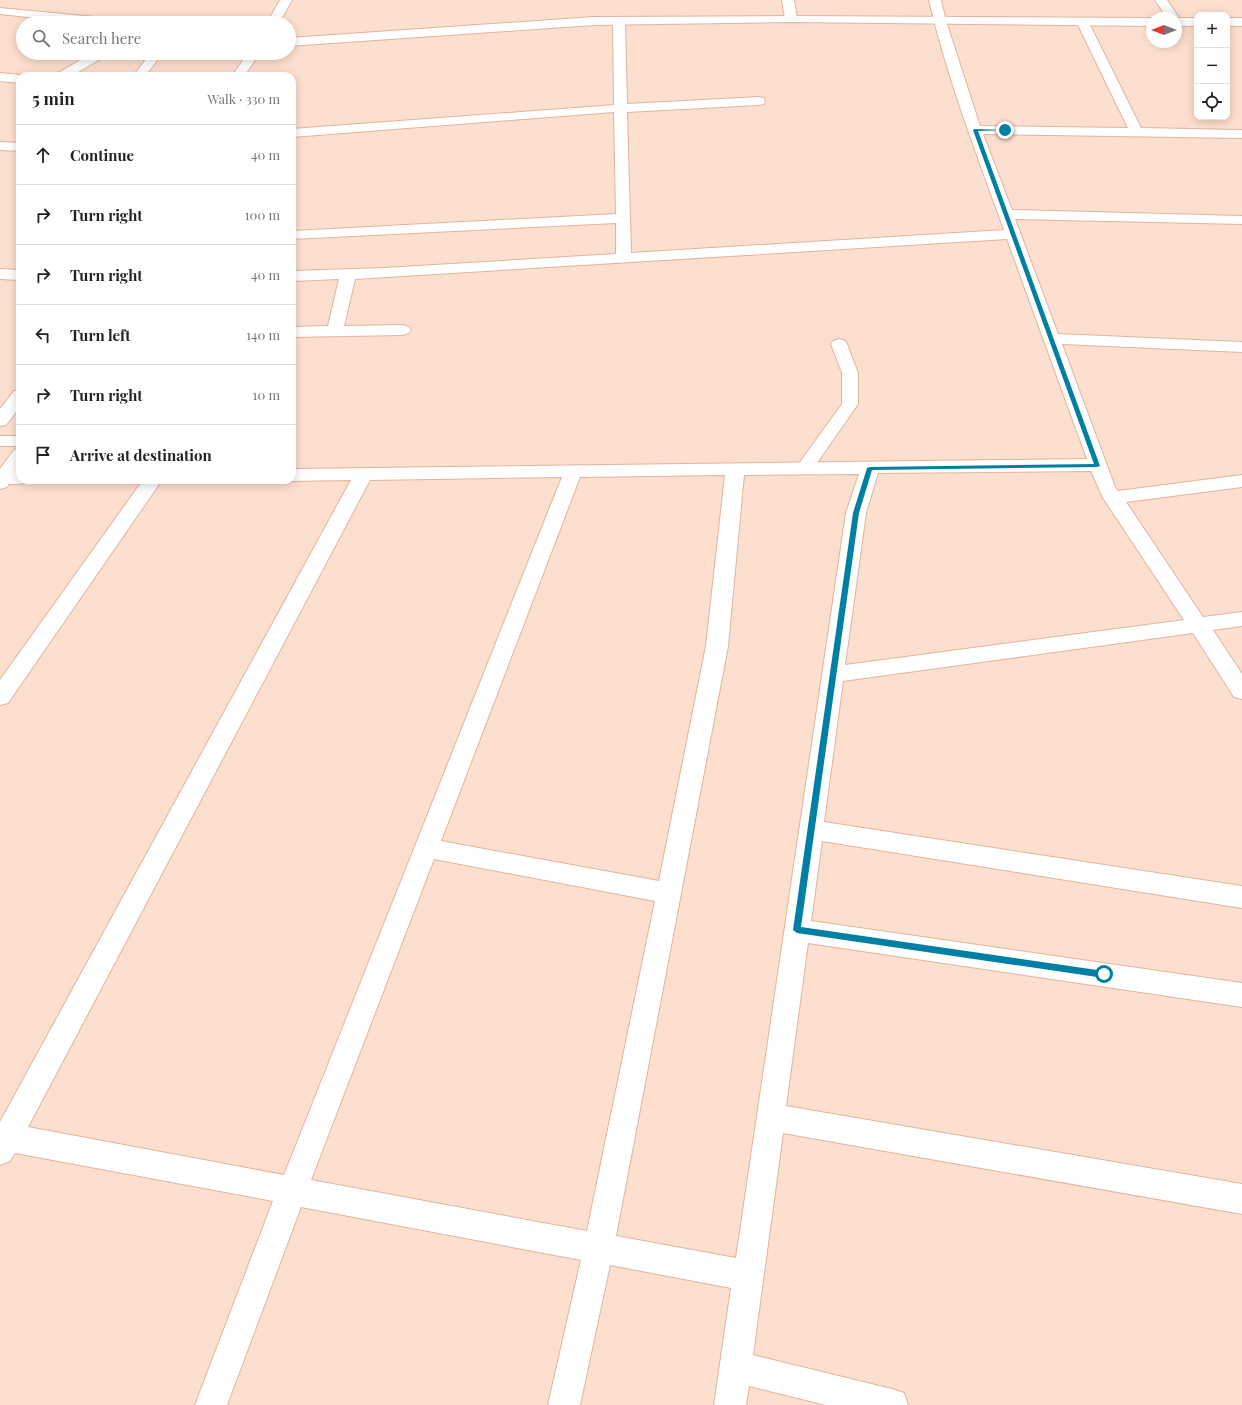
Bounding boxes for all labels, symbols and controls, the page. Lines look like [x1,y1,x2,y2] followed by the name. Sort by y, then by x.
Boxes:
[1146,12,1182,48] north arrow
[1194,12,1230,120] map controls
[1194,12,1230,48] button: +
[16,16,296,60] search box
[30,27,52,49] icon: search
[62,28,141,48] text: Search here
[1194,48,1230,84] button: −
[1194,84,1230,120] button: locate
[32,87,75,109] text: 5 min
[207,90,280,107] text: Walk · 330 m
[996,121,1014,139] route end
[32,144,54,166] icon: ahead
[70,145,134,165] text: Continue
[251,146,280,163] text: 40 m
[32,204,54,226] icon: right
[70,205,143,225] text: Turn right
[245,206,280,223] text: 100 m
[32,264,54,286] icon: right
[70,265,143,285] text: Turn right
[251,266,280,283] text: 40 m
[32,324,54,346] icon: left
[70,325,131,345] text: Turn left
[246,326,280,343] text: 140 m
[32,384,54,406] icon: right
[70,385,143,405] text: Turn right
[253,386,280,403] text: 10 m
[32,444,54,466] icon: arrive
[70,445,212,465] text: Arrive at destination
[1095,965,1113,983] route start

